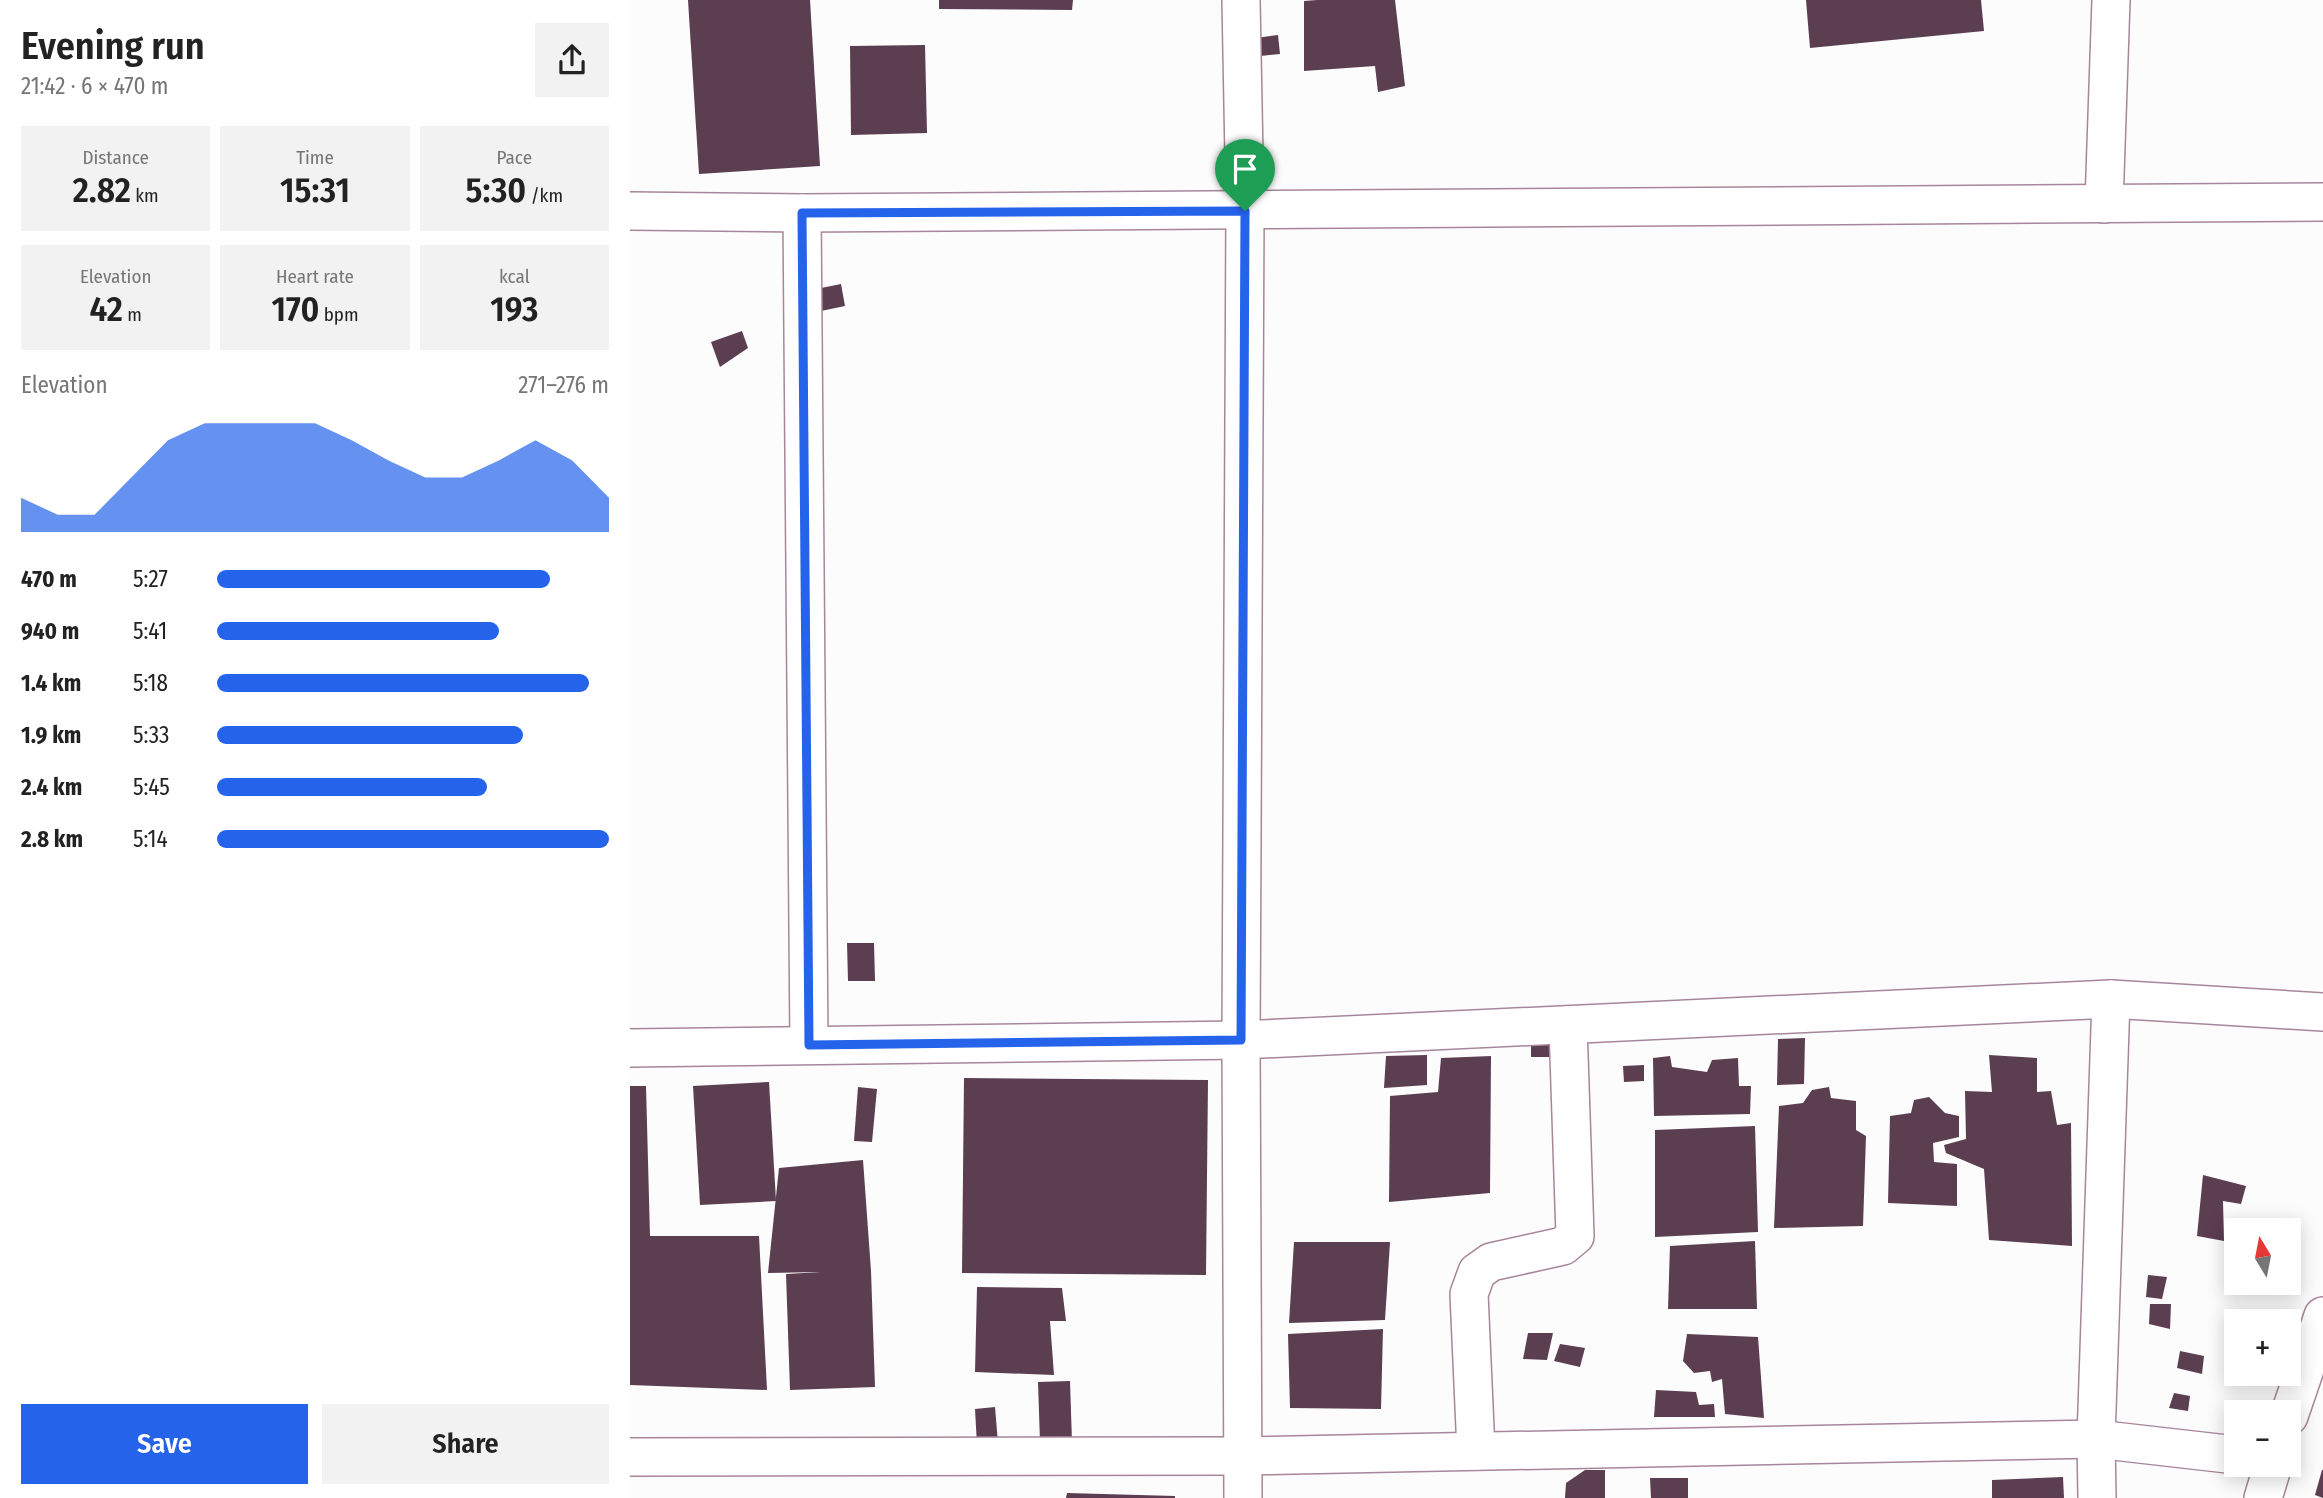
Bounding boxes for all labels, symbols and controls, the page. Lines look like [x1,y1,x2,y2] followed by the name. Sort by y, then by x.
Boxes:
[21,23,205,69] text: Evening run
[535,23,609,97] button: share
[21,72,169,100] text: 21:42 · 6 × 470 m
[1215,139,1275,211] pin
[82,146,149,169] text: Distance
[296,146,334,169] text: Time
[497,146,532,169] text: Pace
[1226,150,1264,188] icon: arrive
[73,169,131,211] text: 2.82
[280,169,350,211] text: 15:31
[466,169,526,211] text: 5:30
[131,184,159,207] text: km
[526,184,563,207] text: /km
[80,265,151,288] text: Elevation
[276,265,354,288] text: Heart rate
[499,265,530,288] text: kcal
[89,288,123,330] text: 42
[271,288,319,330] text: 170
[490,288,538,330] text: 193
[123,303,142,326] text: m
[319,303,359,326] text: bpm
[21,371,108,399] text: Elevation
[518,371,609,399] text: 271–276 m
[21,565,77,593] text: 470 m
[133,565,168,593] text: 5:27
[21,617,79,645] text: 940 m
[133,617,167,645] text: 5:41
[21,669,81,697] text: 1.4 km
[133,669,168,697] text: 5:18
[21,721,81,749] text: 1.9 km
[133,721,169,749] text: 5:33
[21,773,82,801] text: 2.4 km
[133,773,170,801] text: 5:45
[21,825,83,853] text: 2.8 km
[133,825,168,853] text: 5:14
[2224,1218,2301,1295] north arrow
[2224,1218,2301,1477] map controls
[2224,1309,2301,1386] button: +
[2224,1400,2301,1477] button: −
[21,1404,308,1484] button: Save
[322,1404,609,1484] button: Share

